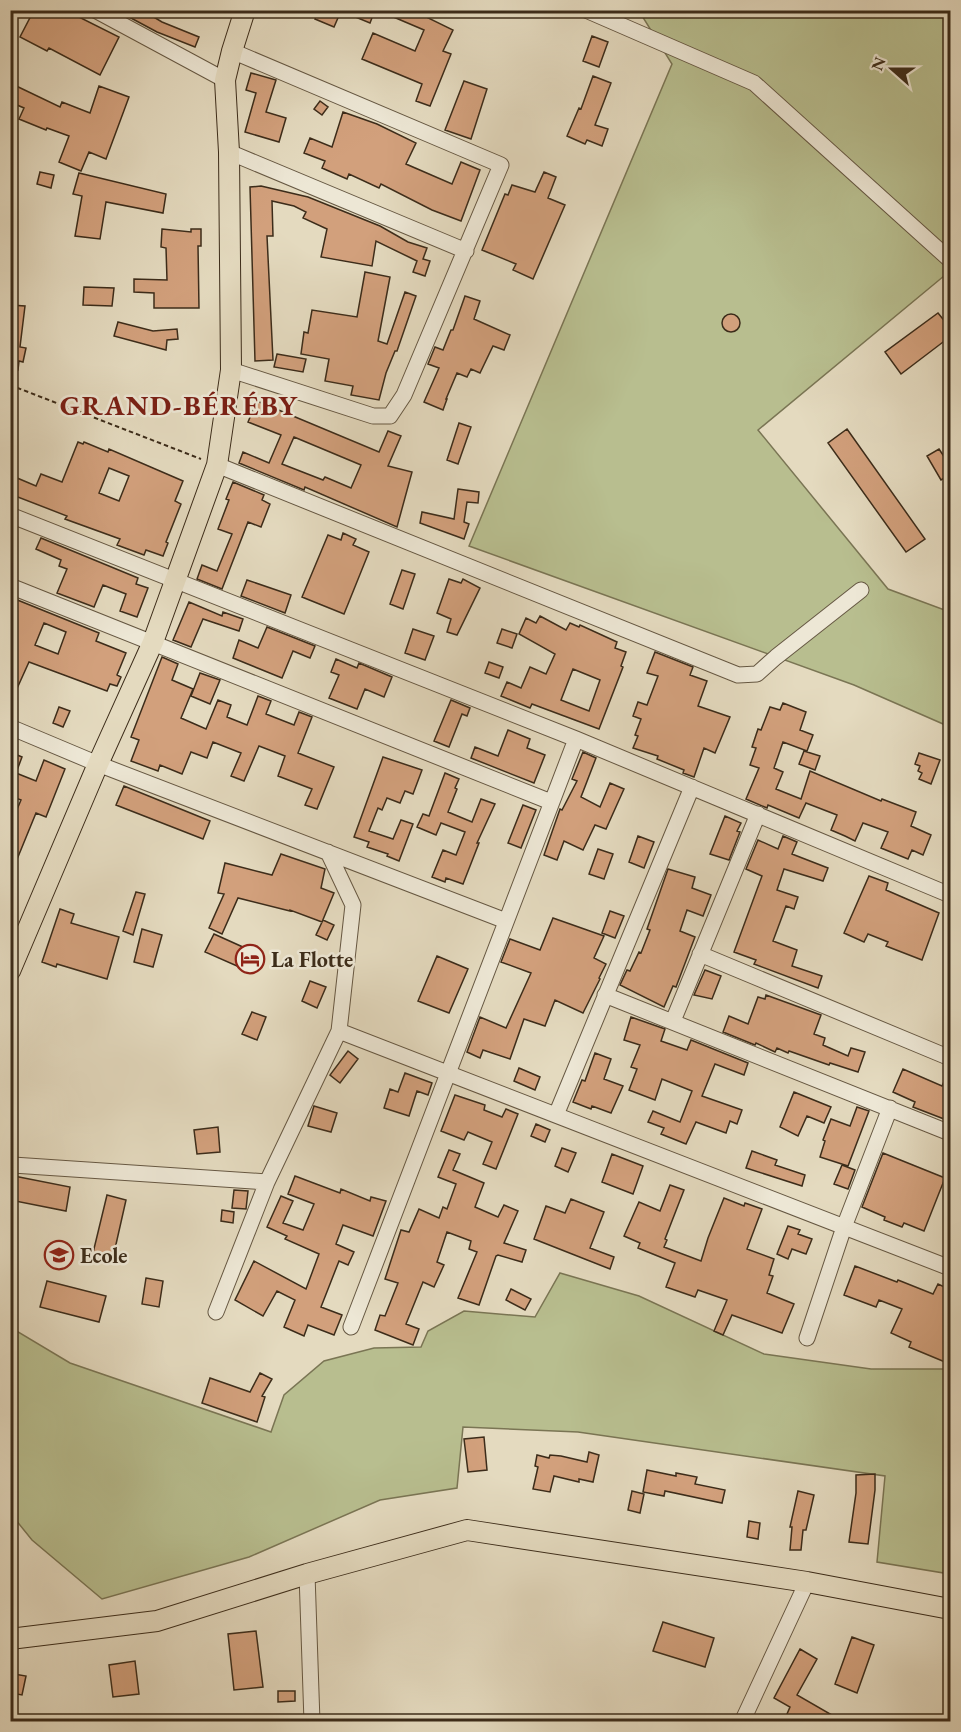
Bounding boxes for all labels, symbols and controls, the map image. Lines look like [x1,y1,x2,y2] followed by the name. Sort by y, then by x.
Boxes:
[862,39,922,99] north arrow
[866,54,891,74] text: N
[60,387,298,423] district label: GRAND-BÉRÉBY
[234,943,266,975] hotel icon: La Flotte
[271,945,353,974] place label: La Flotte
[43,1239,75,1271] school or university icon: Ecole
[80,1241,127,1270] place label: Ecole

